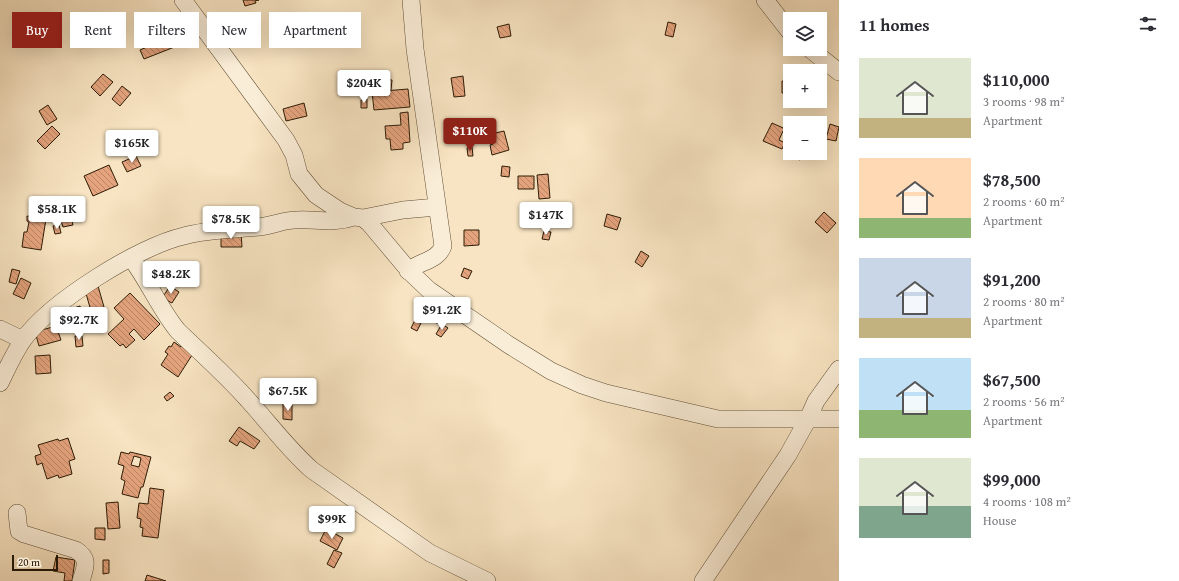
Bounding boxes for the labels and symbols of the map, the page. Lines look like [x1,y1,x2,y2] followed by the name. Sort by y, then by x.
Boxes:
[336,70,392,104] pin: $204K
[442,118,498,152] pin: $110K
[104,130,160,164] pin: $165K
[24,196,90,230] pin: $58.1K
[518,202,574,236] pin: $147K
[198,206,264,240] pin: $78.5K
[138,261,204,295] pin: $48.2K
[409,297,475,331] pin: $91.2K
[46,307,112,341] pin: $92.7K
[255,378,321,412] pin: $67.5K
[308,506,356,540] pin: $99K
[12,553,58,572] scale bar

